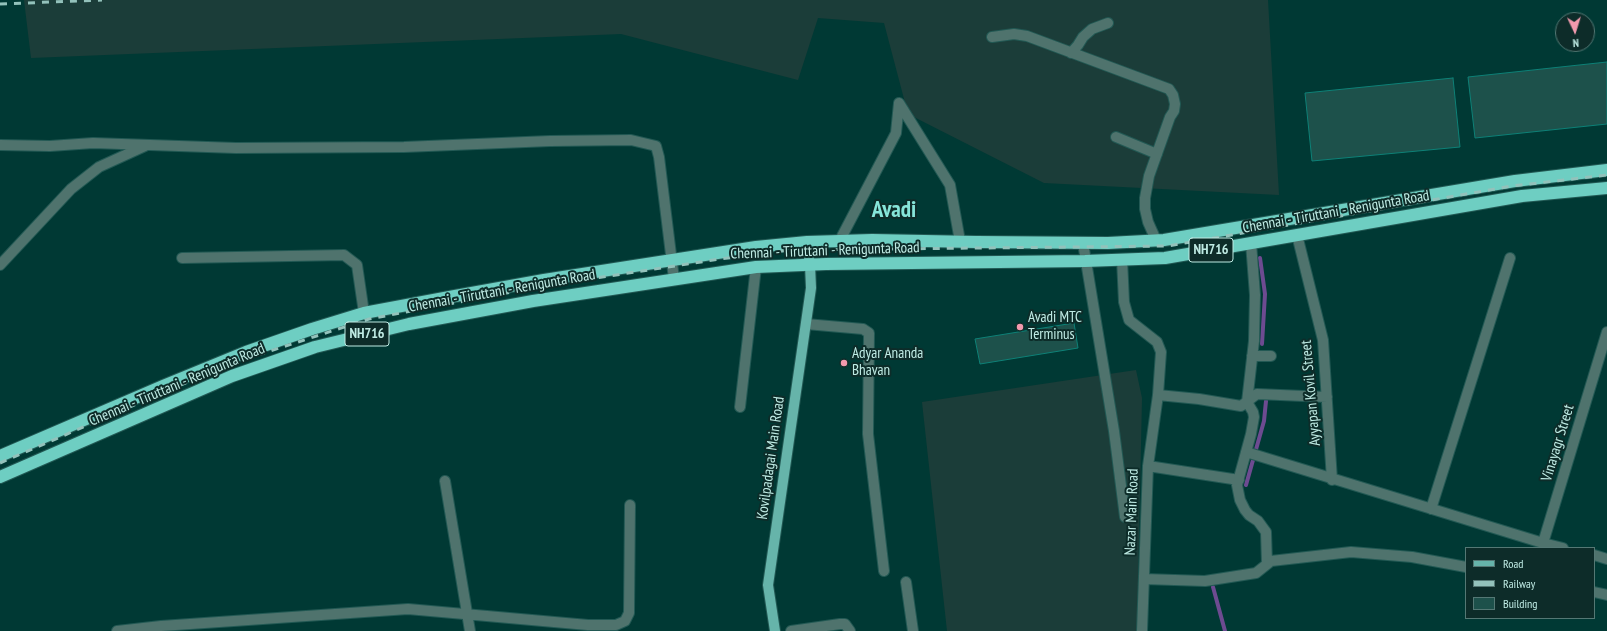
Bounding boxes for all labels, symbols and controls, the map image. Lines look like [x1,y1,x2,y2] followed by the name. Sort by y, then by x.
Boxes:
[1555,12,1595,52] north arrow
[1572,36,1579,50] text: N
[1241,187,1431,237] street label: Chennai - Tiruttani - Renigunta Road
[872,196,916,224] district label: Avadi
[1189,238,1233,262] road number: NH716
[730,239,920,263] street label: Chennai - Tiruttani - Renigunta Road
[407,266,597,316] street label: Chennai - Tiruttani - Renigunta Road
[1028,309,1082,344] place label: Avadi MTC Terminus
[345,322,389,346] road number: NH716
[1015,322,1025,332] marker: Avadi MTC Terminus
[1297,339,1325,447] street label: Ayyapan Kovil Street
[86,340,268,430] street label: Chennai - Tiruttani - Renigunta Road
[852,345,923,380] place label: Adyar Ananda Bhavan
[839,358,849,368] marker: Adyar Ananda Bhavan
[753,395,789,521] street label: Kovilpadagai Main Road
[1538,402,1578,484] street label: Vinayagr Street
[1121,468,1143,556] street label: Nazar Main Road
[1465,547,1595,619] legend
[1503,556,1523,571] text: Road
[1503,576,1535,591] text: Railway
[1503,596,1538,611] text: Building

